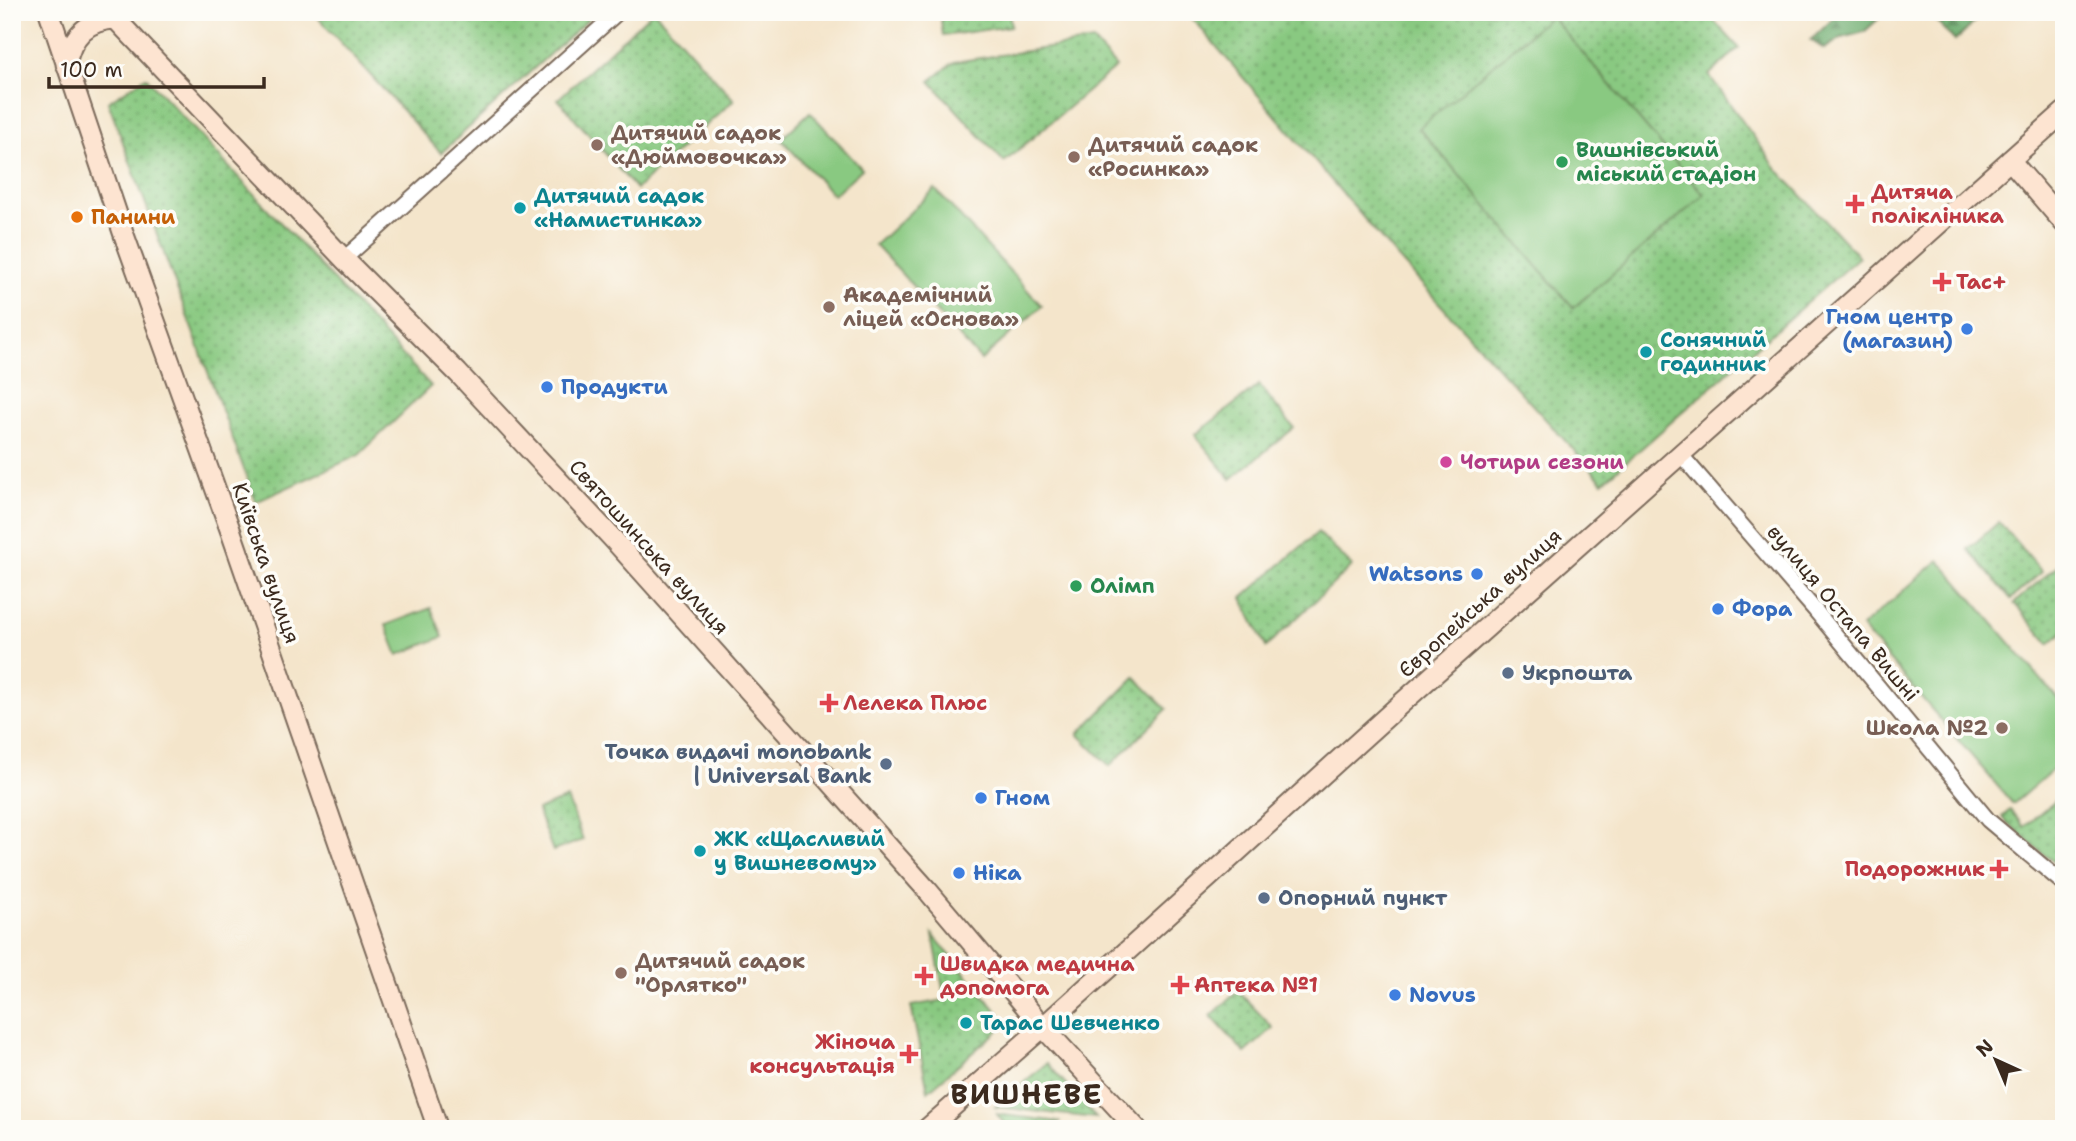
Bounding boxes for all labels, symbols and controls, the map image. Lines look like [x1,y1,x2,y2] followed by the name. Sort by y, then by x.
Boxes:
[49,46,264,90] scale bar
[60,56,123,84] text: 100 m
[611,119,787,171] place label: Дитячий садок «Дюймовочка»
[1088,131,1258,183] place label: Дитячий садок «Росинка»
[1576,136,1756,188] place label: Вишнівський міський стадіон
[589,137,605,153] marker: Дитячий садок «Дюймовочка»
[1066,149,1082,165] marker: Дитячий садок «Росинка»
[1554,154,1570,170] marker: Вишнівський міський стадіон
[1871,178,2004,230] place label: Дитяча полікліника
[534,182,704,234] place label: Дитячий садок «Намистинка»
[1845,194,1865,214] marker: Дитяча полікліника
[512,200,528,216] marker: Дитячий садок «Намистинка»
[91,203,176,231] place label: Панини
[69,209,85,225] marker: Панини
[1956,268,2007,296] place label: Тас+
[1934,274,1950,290] marker: Тас+
[843,281,1019,333] place label: Академічний ліцей «Основа»
[821,299,837,315] marker: Академічний ліцей «Основа»
[1826,303,1953,355] place label: Гном центр (магазин)
[1959,321,1975,337] marker: Гном центр (магазин)
[1660,326,1767,378] place label: Сонячний годинник
[1638,344,1654,360] marker: Сонячний годинник
[561,373,668,401] place label: Продукти
[539,379,555,395] marker: Продукти
[1460,448,1624,476] place label: Чотири сезони
[563,453,735,641] street label: Святошинська вулиця
[1438,454,1454,470] marker: Чотири сезони
[225,479,307,647] street label: Київська вулиця
[1761,519,1925,707] street label: вулиця Остапа Вишні
[1392,522,1568,684] street label: Європейська вулиця
[1369,560,1463,588] place label: Watsons
[1469,566,1485,582] marker: Watsons
[1090,572,1155,600] place label: Олімп
[1068,578,1084,594] marker: Олімп
[1732,595,1793,623] place label: Фора
[1710,601,1726,617] marker: Фора
[1522,659,1633,687] place label: Укрпошта
[1500,665,1516,681] marker: Укрпошта
[843,689,987,717] place label: Лелека Плюс
[821,695,837,711] marker: Лелека Плюс
[1866,714,1988,742] place label: Школа №2
[1994,720,2010,736] marker: Школа №2
[605,738,872,790] place label: Точка видачі monobank | Universal Bank
[878,756,894,772] marker: Точка видачі monobank | Universal Bank
[995,784,1050,812] place label: Гном
[973,790,989,806] marker: Гном
[714,825,885,877] place label: ЖК «Щасливий у Вишневому»
[692,843,708,859] marker: ЖК «Щасливий у Вишневому»
[1845,855,1985,883] place label: Подорожник
[973,859,1022,887] place label: Ніка
[1991,861,2007,877] marker: Подорожник
[951,865,967,881] marker: Ніка
[1278,884,1448,912] place label: Опорний пункт
[1256,890,1272,906] marker: Опорний пункт
[635,947,805,999] place label: Дитячий садок "Орлятко"
[940,950,1135,1002] place label: Швидка медична допомога
[613,965,629,981] marker: Дитячий садок "Орлятко"
[914,966,934,986] marker: Швидка медична допомога
[1194,971,1318,999] place label: Аптека №1
[1172,977,1188,993] marker: Аптека №1
[1409,981,1476,1009] place label: Novus
[1387,987,1403,1003] marker: Novus
[980,1009,1160,1037] place label: Тарас Шевченко
[958,1015,974,1031] marker: Тарас Шевченко
[1960,1026,2030,1096] north arrow
[749,1028,896,1080] place label: Жіноча консультація
[1970,1034,1999,1062] text: N
[901,1046,917,1062] marker: Жіноча консультація
[951,1075,1103,1113] district label: ВИШНЕВЕ

